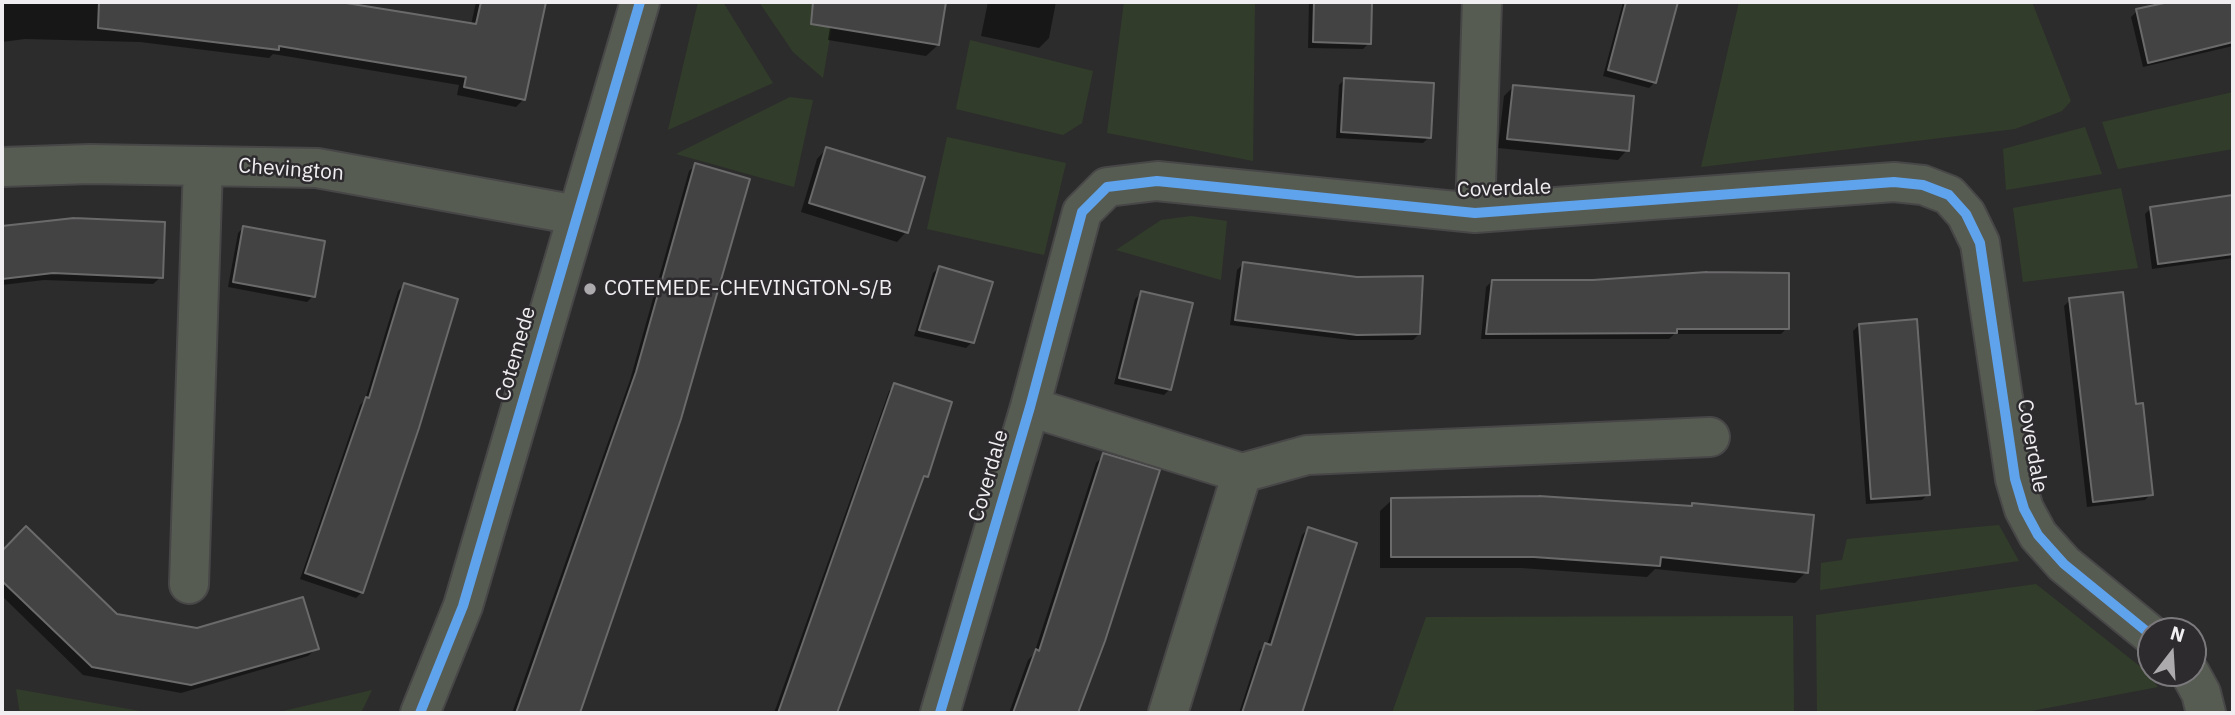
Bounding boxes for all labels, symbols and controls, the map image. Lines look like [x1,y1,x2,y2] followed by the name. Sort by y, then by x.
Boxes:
[237,154,345,186] street label: Chevington
[1456,175,1552,203] street label: Coverdale
[604,276,893,302] place label: COTEMEDE-CHEVINGTON-S/B
[582,281,598,297] marker: COTEMEDE-CHEVINGTON-S/B
[490,304,542,404] street label: Cotemede
[2011,397,2053,495] street label: Coverdale
[964,427,1014,525] street label: Coverdale
[2137,617,2207,687] north arrow
[2167,620,2188,647] text: N

